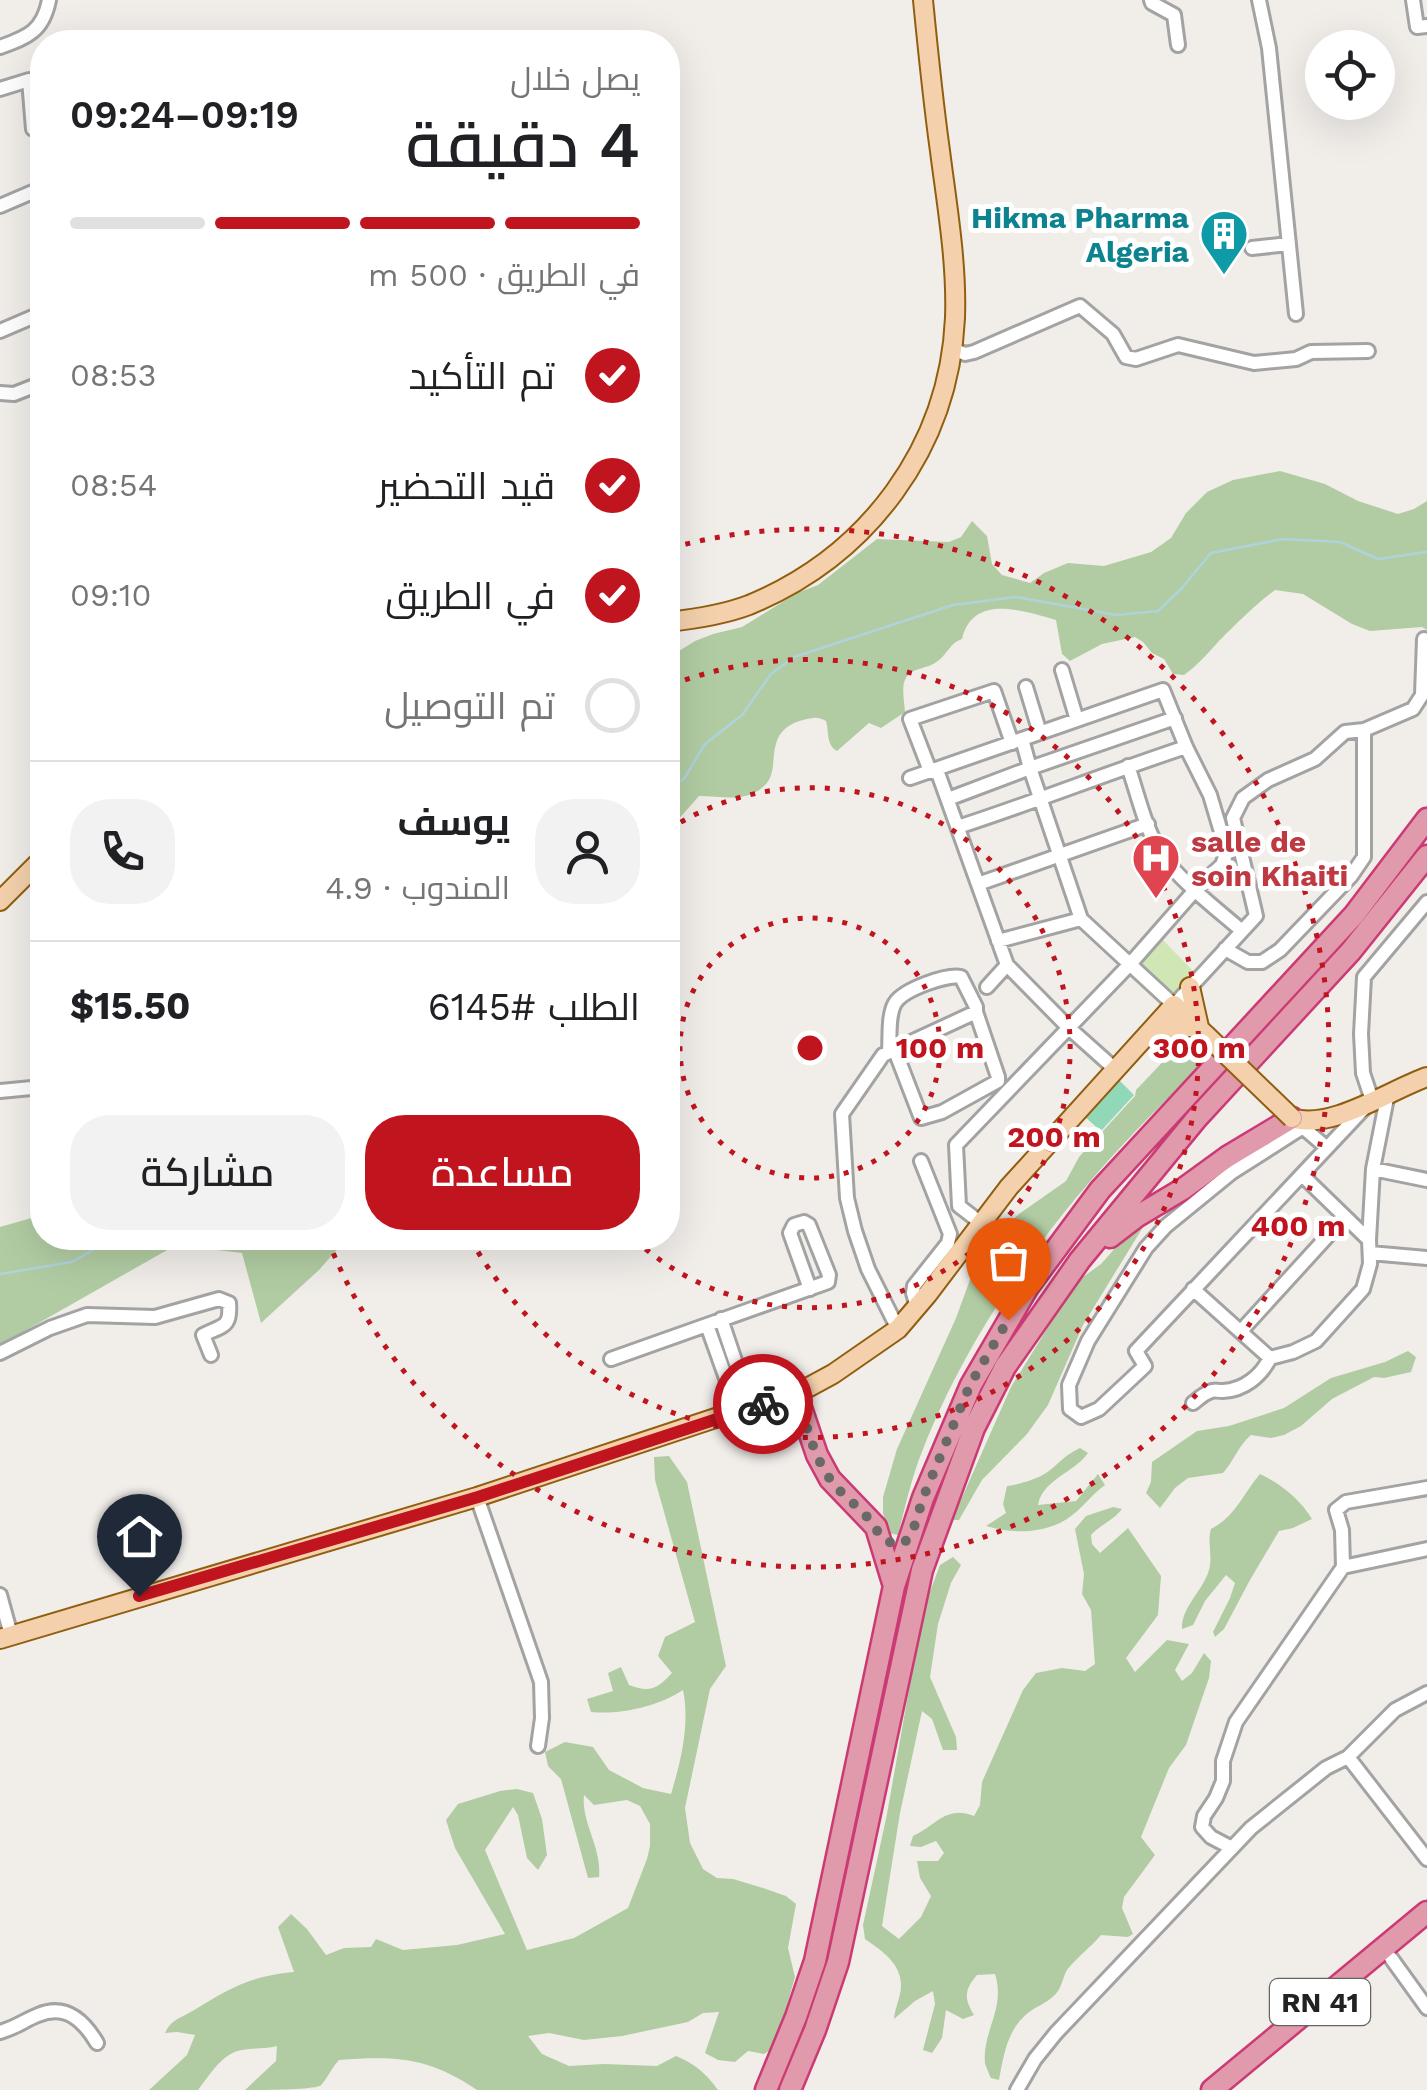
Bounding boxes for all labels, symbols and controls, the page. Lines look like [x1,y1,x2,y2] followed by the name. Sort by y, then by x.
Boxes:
[1305,30,1395,120] map controls
[1305,30,1395,120] button: locate
[510,60,640,98] text: يصل خلال
[70,93,299,137] text: 09:19–09:24
[406,107,640,183] text: 4 دقيقة
[971,200,1190,269] place label: Hikma Pharma Algeria
[1198,208,1250,276] building icon: Hikma Pharma Algeria
[368,256,640,294] text: في الطريق · 500 m
[585,348,640,403] icon: check
[409,354,555,398] text: تم التأكيد
[70,356,156,394] text: 08:53
[585,458,640,513] icon: check
[378,464,555,508] text: قيد التحضير
[70,466,157,504] text: 08:54
[585,568,640,623] icon: check
[385,574,555,618] text: في الطريق
[70,576,152,614] text: 09:10
[384,684,555,728] text: تم التوصيل
[70,799,175,904] button: phone
[535,799,640,904] button: person
[397,800,510,844] text: يوسف
[1191,824,1348,893] place label: salle de soin Khaiti
[1130,832,1182,900] hospital icon: salle de soin Khaiti
[325,869,510,907] text: المندوب · 4.9
[70,984,191,1028] text: $15.50
[428,985,640,1029] text: الطلب #6145
[792,1030,828,1066] centre of rings
[896,1030,984,1065] text: 100 m
[1152,1030,1246,1065] text: 300 m
[70,1115,345,1230] button: مشاركة
[365,1115,640,1230] button: مساعدة
[1007,1119,1101,1154] text: 200 m
[1251,1208,1345,1243] text: 400 m
[966,1218,1051,1321] pin
[981,1233,1036,1288] icon: bag
[713,1354,813,1454] courier
[736,1377,791,1432] icon: bike
[97,1494,182,1597] pin
[112,1509,167,1564] icon: home
[1270,1979,1370,2025] road number: RN 41

